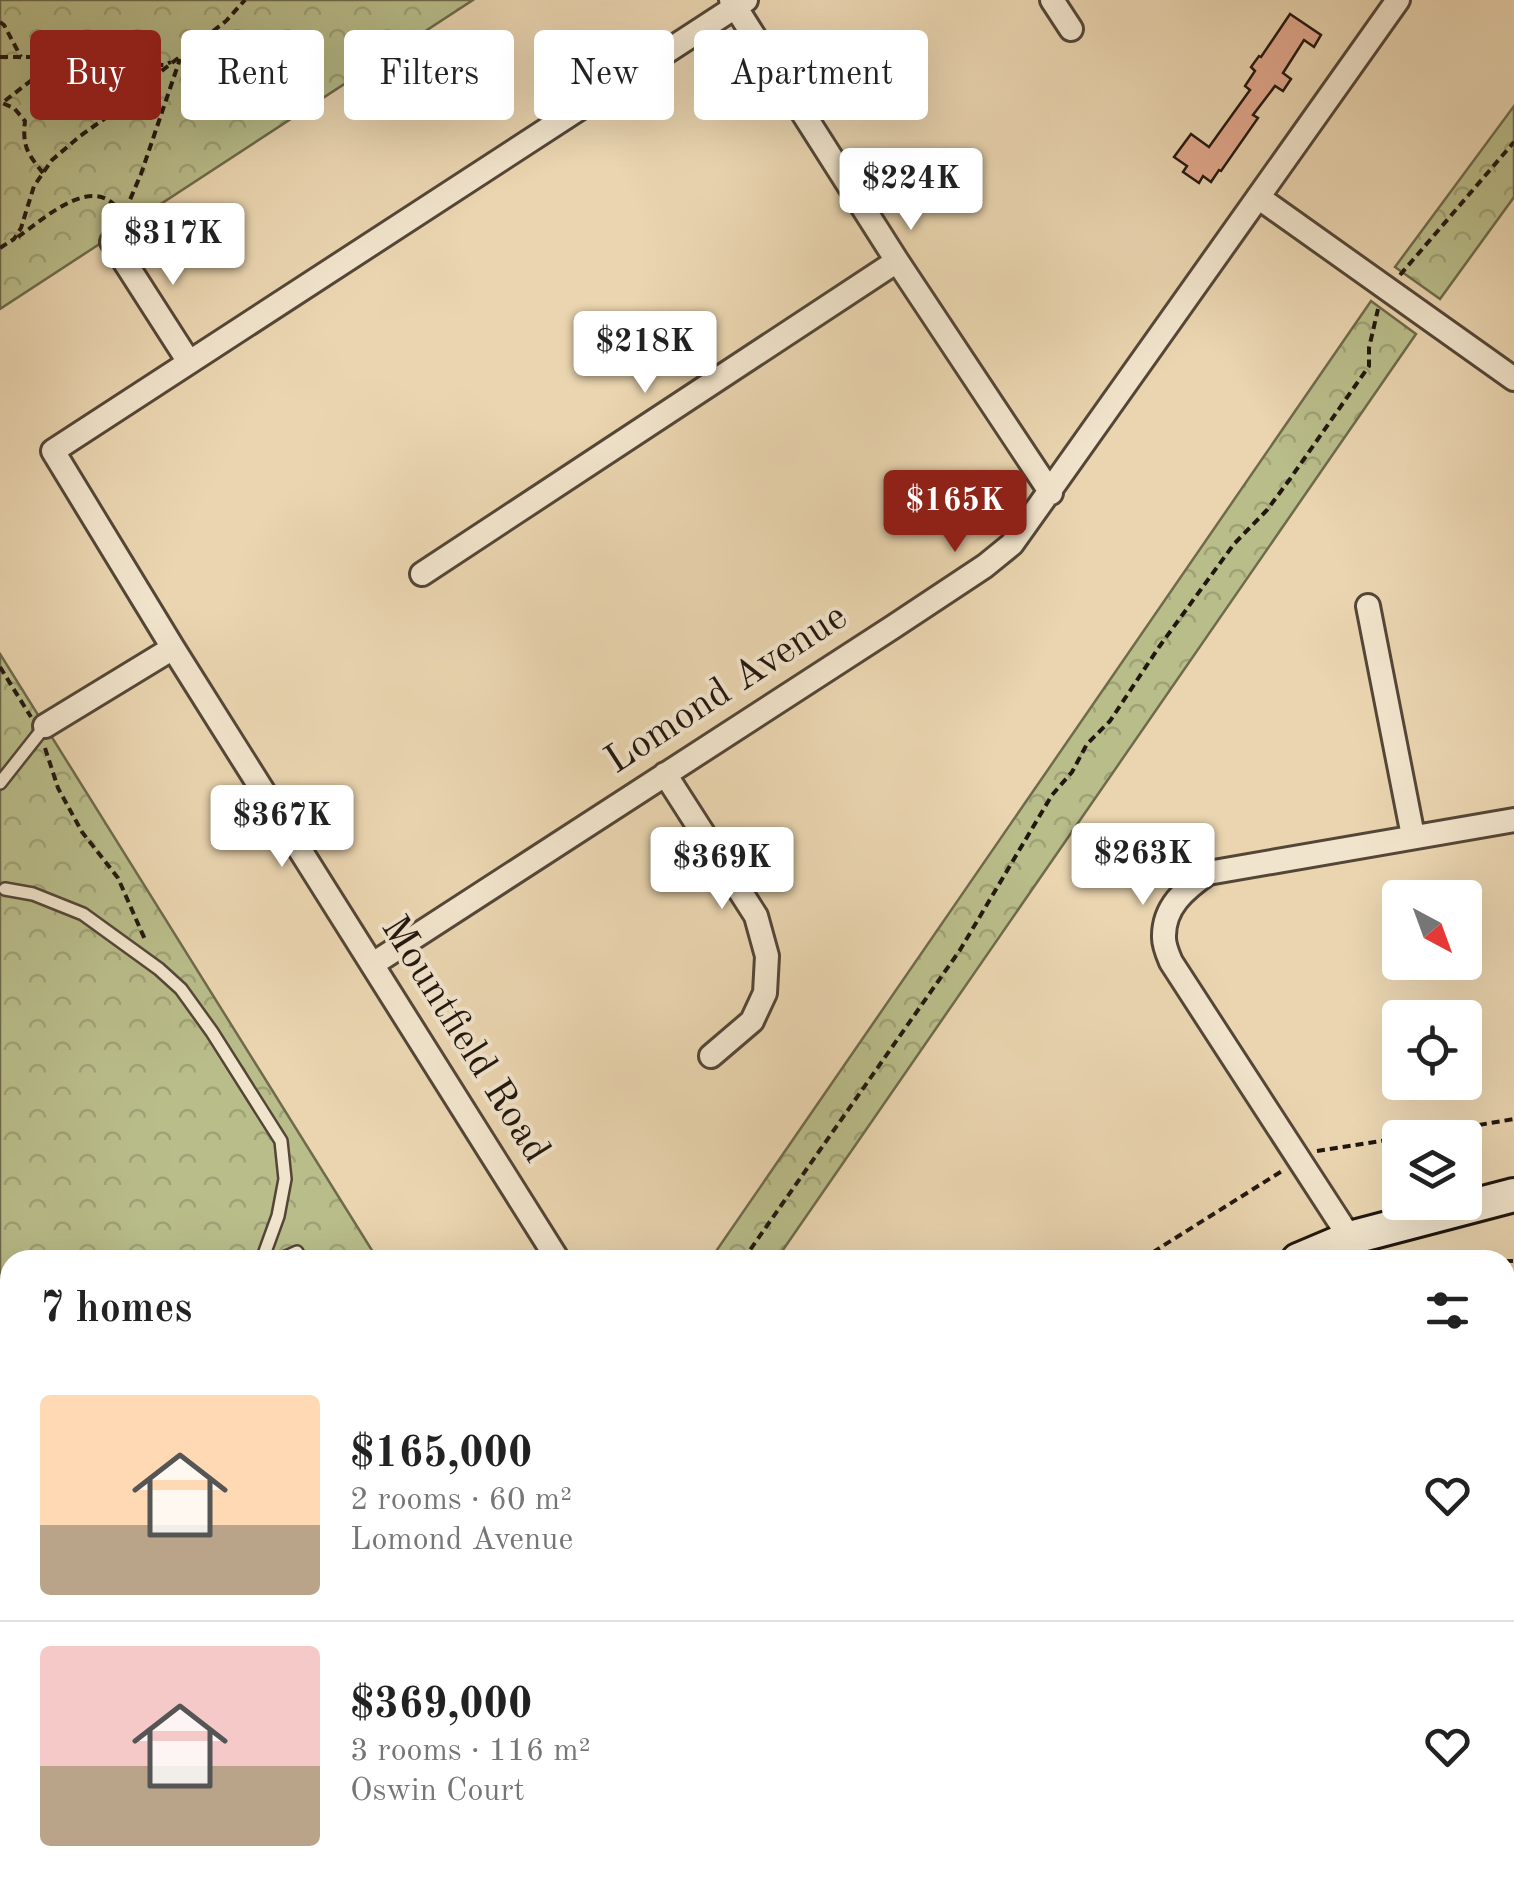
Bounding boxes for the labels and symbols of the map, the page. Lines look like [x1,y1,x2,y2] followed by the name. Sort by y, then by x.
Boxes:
[841,148,981,233] pin: $224K
[103,203,243,288] pin: $317K
[575,311,715,396] pin: $218K
[885,470,1025,555] pin: $165K
[599,597,855,783] street label: Lomond Avenue
[212,785,352,870] pin: $367K
[1073,823,1213,908] pin: $263K
[652,827,792,912] pin: $369K
[1382,880,1482,980] north arrow
[372,910,556,1170] street label: Mountfield Road

